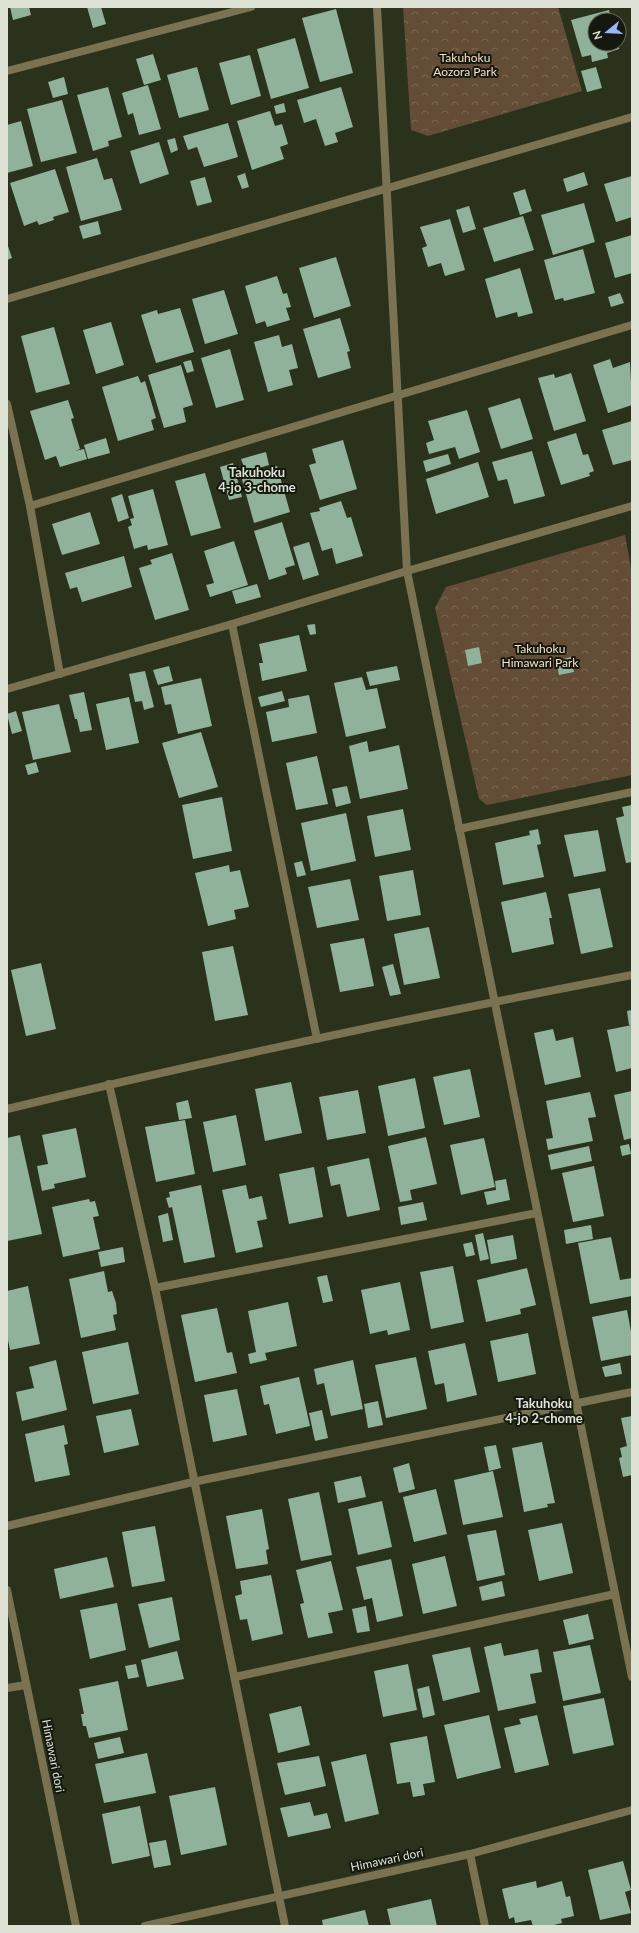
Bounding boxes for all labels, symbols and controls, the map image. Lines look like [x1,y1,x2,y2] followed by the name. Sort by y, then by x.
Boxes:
[587,12,627,52] north arrow
[590,29,605,41] text: N
[433,50,498,79] park label: Takuhoku Aozora Park
[218,464,296,495] district label: Takuhoku 4-jo 3-chome
[502,641,579,670] park label: Takuhoku Himawari Park
[505,1395,583,1426] district label: Takuhoku 4-jo 2-chome
[39,1718,68,1794] street label: Himawari dori
[349,1844,425,1875] street label: Himawari dori

